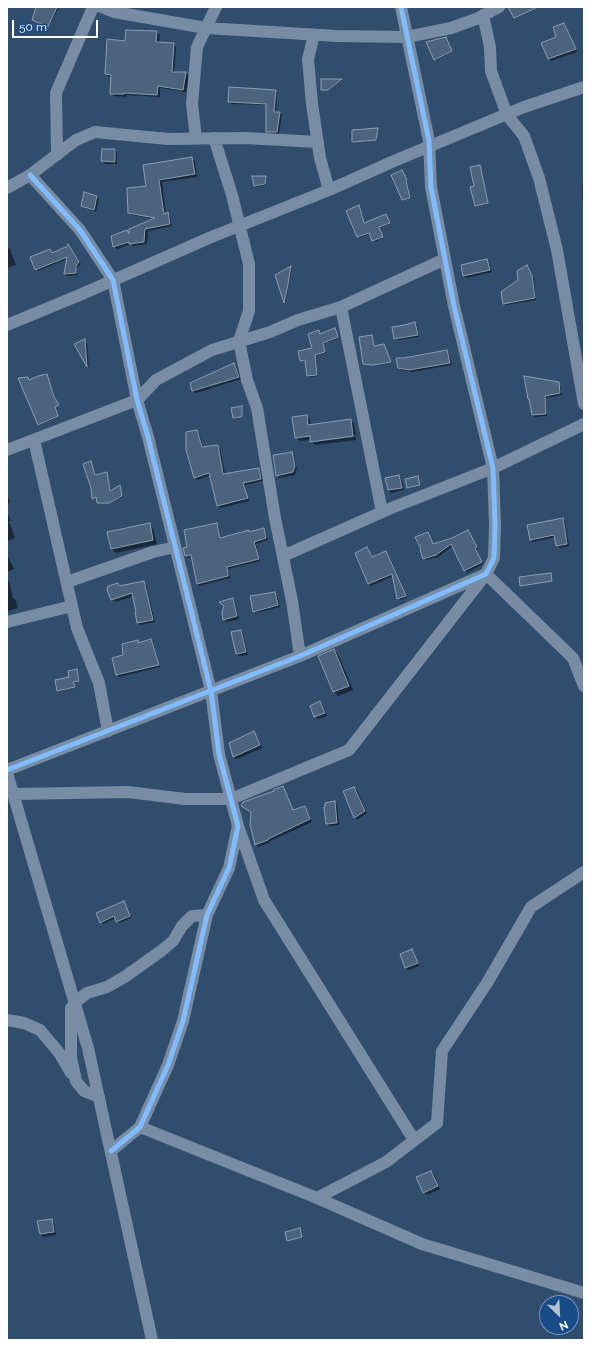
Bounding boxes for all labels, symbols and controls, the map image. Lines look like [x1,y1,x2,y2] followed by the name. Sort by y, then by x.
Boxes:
[14,12,100,38] scale bar
[19,20,47,34] text: 50 m
[539,1295,579,1335] north arrow
[557,1318,570,1333] text: N

